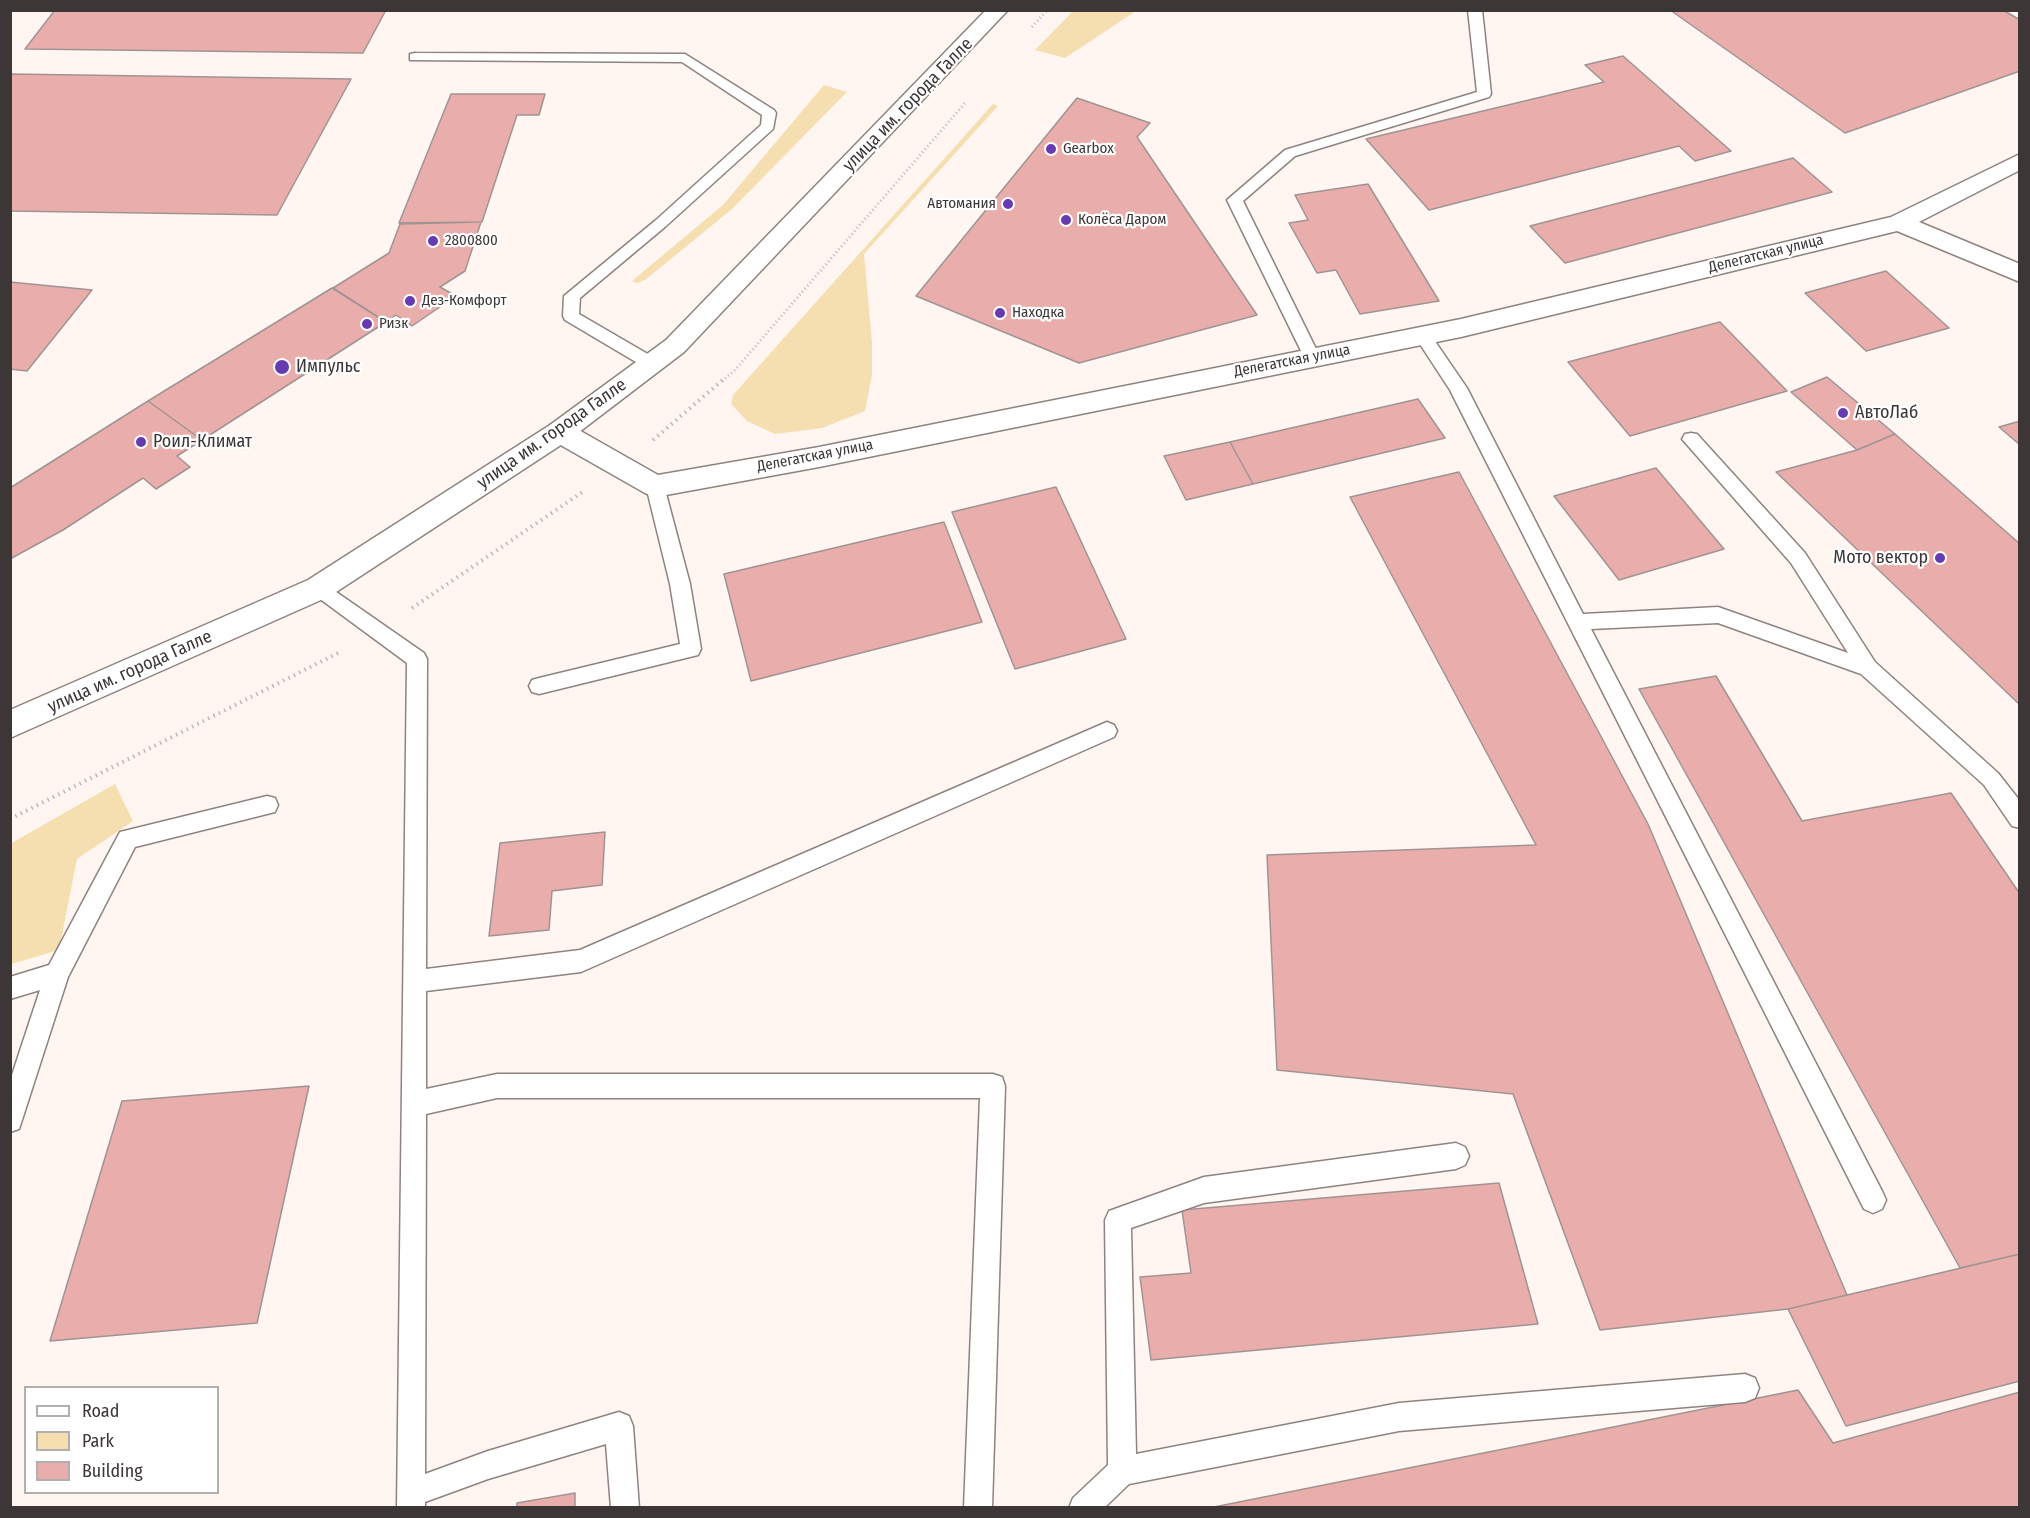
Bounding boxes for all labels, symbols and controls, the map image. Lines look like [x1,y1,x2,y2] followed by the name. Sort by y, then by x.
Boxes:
[839,34,977,176] street label: улица им. города Галле
[1063,140,1114,158] place label: Gearbox
[1044,142,1058,156] marker: Gearbox
[927,195,996,213] place label: Автомания
[1001,197,1015,211] marker: Автомания
[1078,211,1166,229] place label: Колёса Даром
[1059,213,1073,227] marker: Колёса Даром
[1707,231,1825,277] street label: Делегатская улица
[445,232,498,250] place label: 2800800
[426,234,440,248] marker: 2800800
[422,292,506,310] place label: Дез‑Комфорт
[403,294,417,308] marker: Дез‑Комфорт
[1012,304,1064,322] place label: Находка
[993,306,1007,320] marker: Находка
[379,315,408,333] place label: Ризк
[360,317,374,331] marker: Ризк
[1232,341,1352,381] street label: Делегатская улица
[296,356,361,378] place label: Импульс
[273,358,291,376] marker: Импульс
[473,374,631,494] street label: улица им. города Галле
[1855,402,1918,424] place label: АвтоЛаб
[1836,406,1850,420] marker: АвтоЛаб
[153,431,252,453] place label: Роил-Климат
[134,435,148,449] marker: Роил-Климат
[755,436,875,476] street label: Делегатская улица
[1833,547,1928,569] place label: Мото вектор
[1933,551,1947,565] marker: Мото вектор
[44,626,216,718] street label: улица им. города Галле
[24,1386,219,1494] legend
[82,1400,119,1422] text: Road
[82,1430,114,1452] text: Park
[82,1460,143,1482] text: Building

